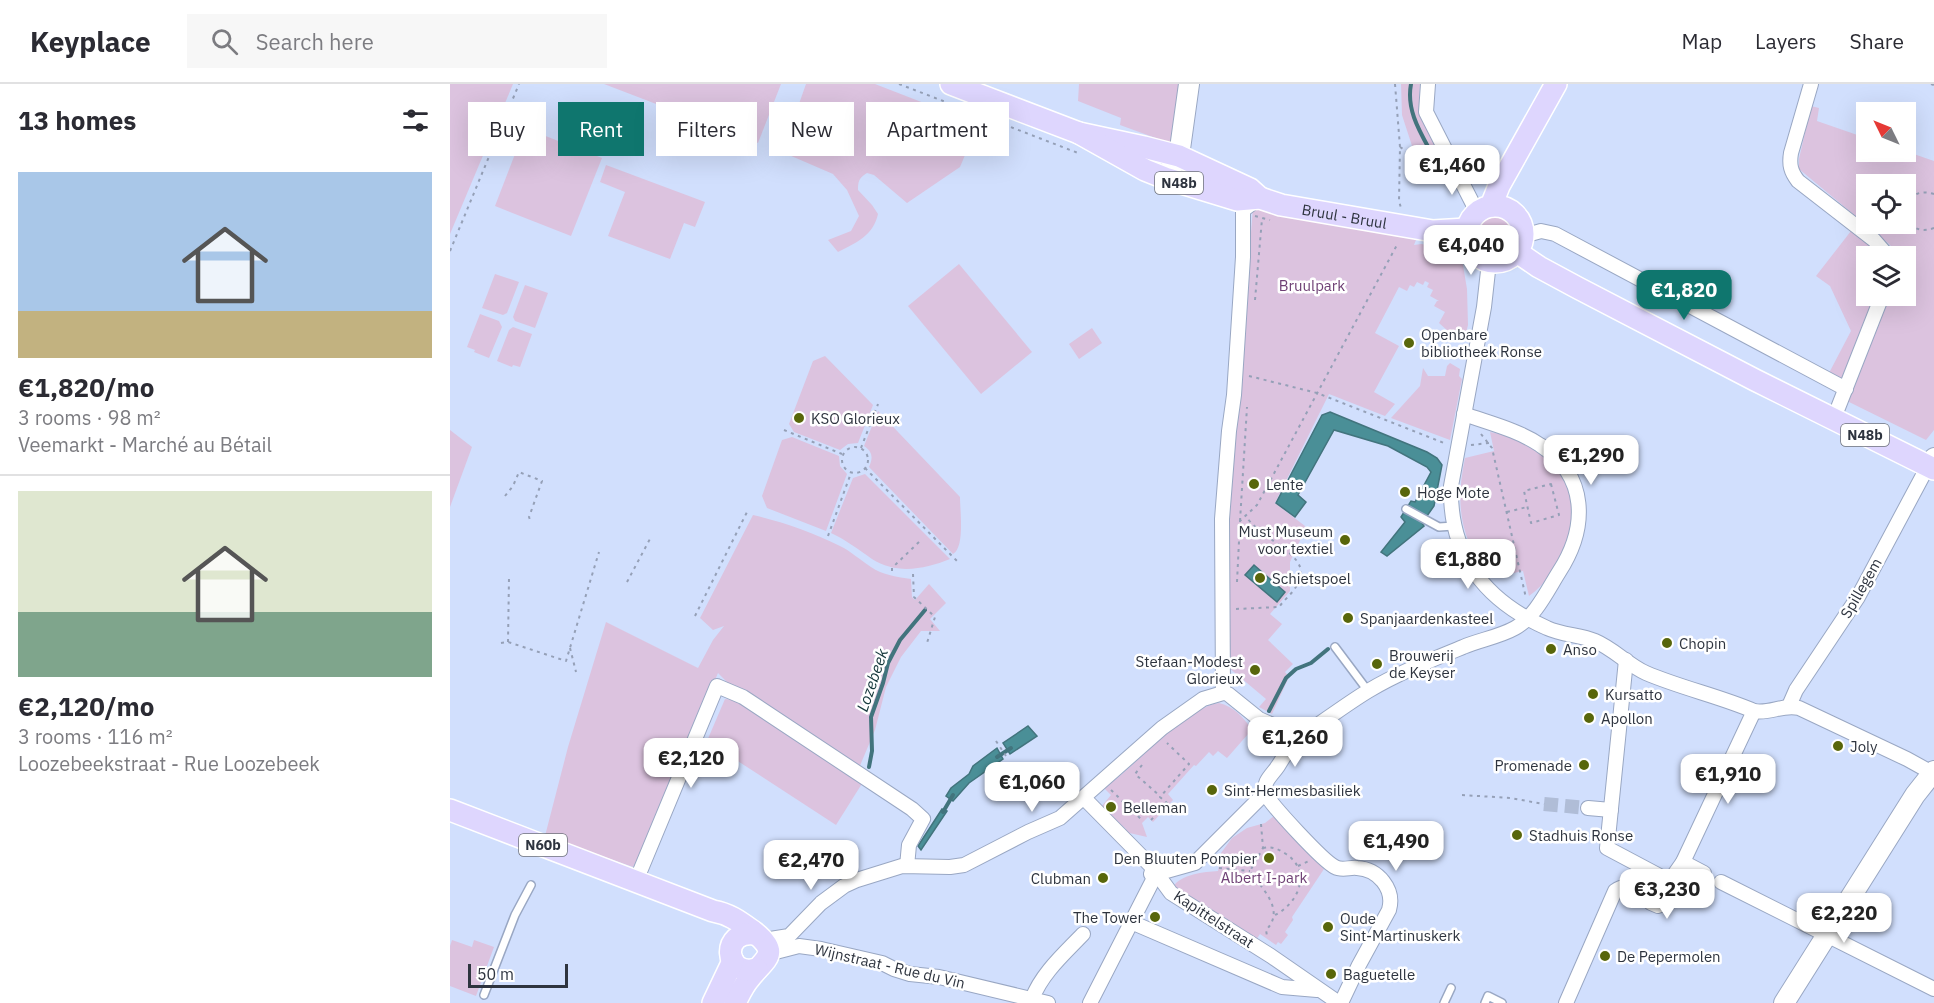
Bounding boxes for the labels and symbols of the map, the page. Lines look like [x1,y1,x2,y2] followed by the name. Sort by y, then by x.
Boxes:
[1856,102,1916,162] north arrow
[1403,145,1501,196] pin: €1,460
[1155,172,1203,194] road number: N48b
[1300,199,1388,232] street label: Bruul - Bruul
[1422,225,1520,276] pin: €4,040
[1635,270,1733,321] pin: €1,820
[1279,276,1345,295] park label: Bruulpark
[1421,325,1542,361] place label: Openbare bibliotheek Ronse
[1402,336,1416,350] marker: Openbare bibliotheek Ronse
[811,409,900,428] place label: KSO Glorieux
[792,411,806,425] marker: KSO Glorieux
[1841,424,1889,446] road number: N48b
[1542,435,1640,486] pin: €1,290
[1266,475,1304,494] place label: Lente
[1247,477,1261,491] marker: Lente
[1417,483,1490,502] place label: Hoge Mote
[1398,485,1412,499] marker: Hoge Mote
[1238,522,1333,558] place label: Must Museum voor textiel
[1338,533,1352,547] marker: Must Museum voor textiel
[1419,539,1517,590] pin: €1,880
[1836,554,1886,622] street label: Spillegem
[1272,569,1351,588] place label: Schietspoel
[1253,571,1267,585] marker: Schietspoel
[1360,609,1493,628] place label: Spanjaardenkasteel
[1341,611,1355,625] marker: Spanjaardenkasteel
[1679,634,1726,653] place label: Chopin
[1660,636,1674,650] marker: Chopin
[1563,640,1597,659] place label: Anso
[1544,642,1558,656] marker: Anso
[852,645,892,714] water label: Lozebeek
[1389,646,1456,682] place label: Brouwerij de Keyser
[1135,652,1243,688] place label: Stefaan-Modest Glorieux
[1370,657,1384,671] marker: Brouwerij de Keyser
[1248,663,1262,677] marker: Stefaan-Modest Glorieux
[1605,685,1662,704] place label: Kursatto
[1586,687,1600,701] marker: Kursatto
[1601,709,1653,728] place label: Apollon
[1582,711,1596,725] marker: Apollon
[1246,717,1344,768] pin: €1,260
[1850,737,1878,756] place label: Joly
[642,738,740,789] pin: €2,120
[1831,739,1845,753] marker: Joly
[1679,754,1777,805] pin: €1,910
[1494,756,1572,775] place label: Promenade
[1577,758,1591,772] marker: Promenade
[983,762,1081,813] pin: €1,060
[1224,781,1361,800] place label: Sint-Hermesbasiliek
[1205,783,1219,797] marker: Sint-Hermesbasiliek
[1123,798,1187,817] place label: Belleman
[1104,800,1118,814] marker: Belleman
[1347,821,1445,872] pin: €1,490
[1529,826,1633,845] place label: Stadhuis Ronse
[1510,828,1524,842] marker: Stadhuis Ronse
[519,834,567,856] road number: N60b
[762,840,860,891] pin: €2,470
[1114,849,1257,868] place label: Den Bluuten Pompier
[1262,851,1276,865] marker: Den Bluuten Pompier
[1221,868,1307,887] park label: Albert I-park
[1031,869,1091,888] place label: Clubman
[1618,869,1716,920] pin: €3,230
[1096,871,1110,885] marker: Clubman
[1170,886,1258,952] street label: Kapittelstraat
[1795,893,1893,944] pin: €2,220
[1073,908,1143,927] place label: The Tower
[1340,909,1460,945] place label: Oude Sint-Martinuskerk
[1148,910,1162,924] marker: The Tower
[1321,920,1335,934] marker: Oude Sint-Martinuskerk
[813,939,967,993] street label: Wijnstraat - Rue du Vin
[1617,947,1721,966] place label: De Pepermolen
[1598,949,1612,963] marker: De Pepermolen
[468,961,568,988] scale bar
[1343,965,1415,984] place label: Baguetelle
[1324,967,1338,981] marker: Baguetelle

